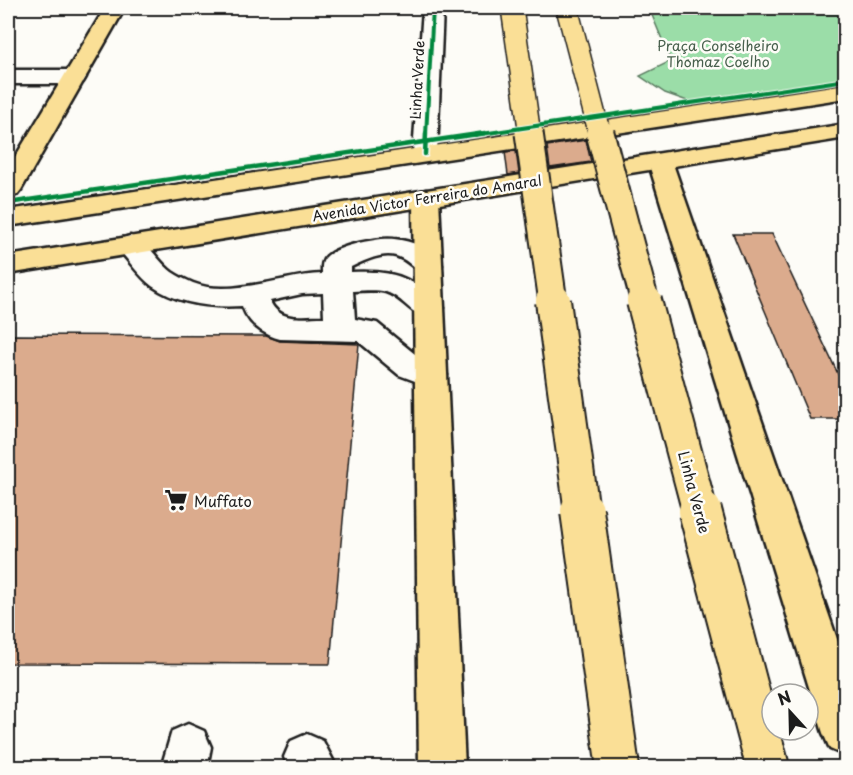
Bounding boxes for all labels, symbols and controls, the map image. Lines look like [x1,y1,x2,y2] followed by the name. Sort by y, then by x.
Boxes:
[657,35,779,72] park label: Praça Conselheiro Thomaz Coelho
[404,40,430,120] street label: Linha Verde
[311,169,543,227] street label: Avenida Victor Ferreira do Amaral
[673,448,717,536] street label: Linha Verde
[163,487,189,513] supermarket icon: Muffato
[194,489,252,512] place label: Muffato
[760,682,820,742] north arrow
[774,684,794,711] text: N

